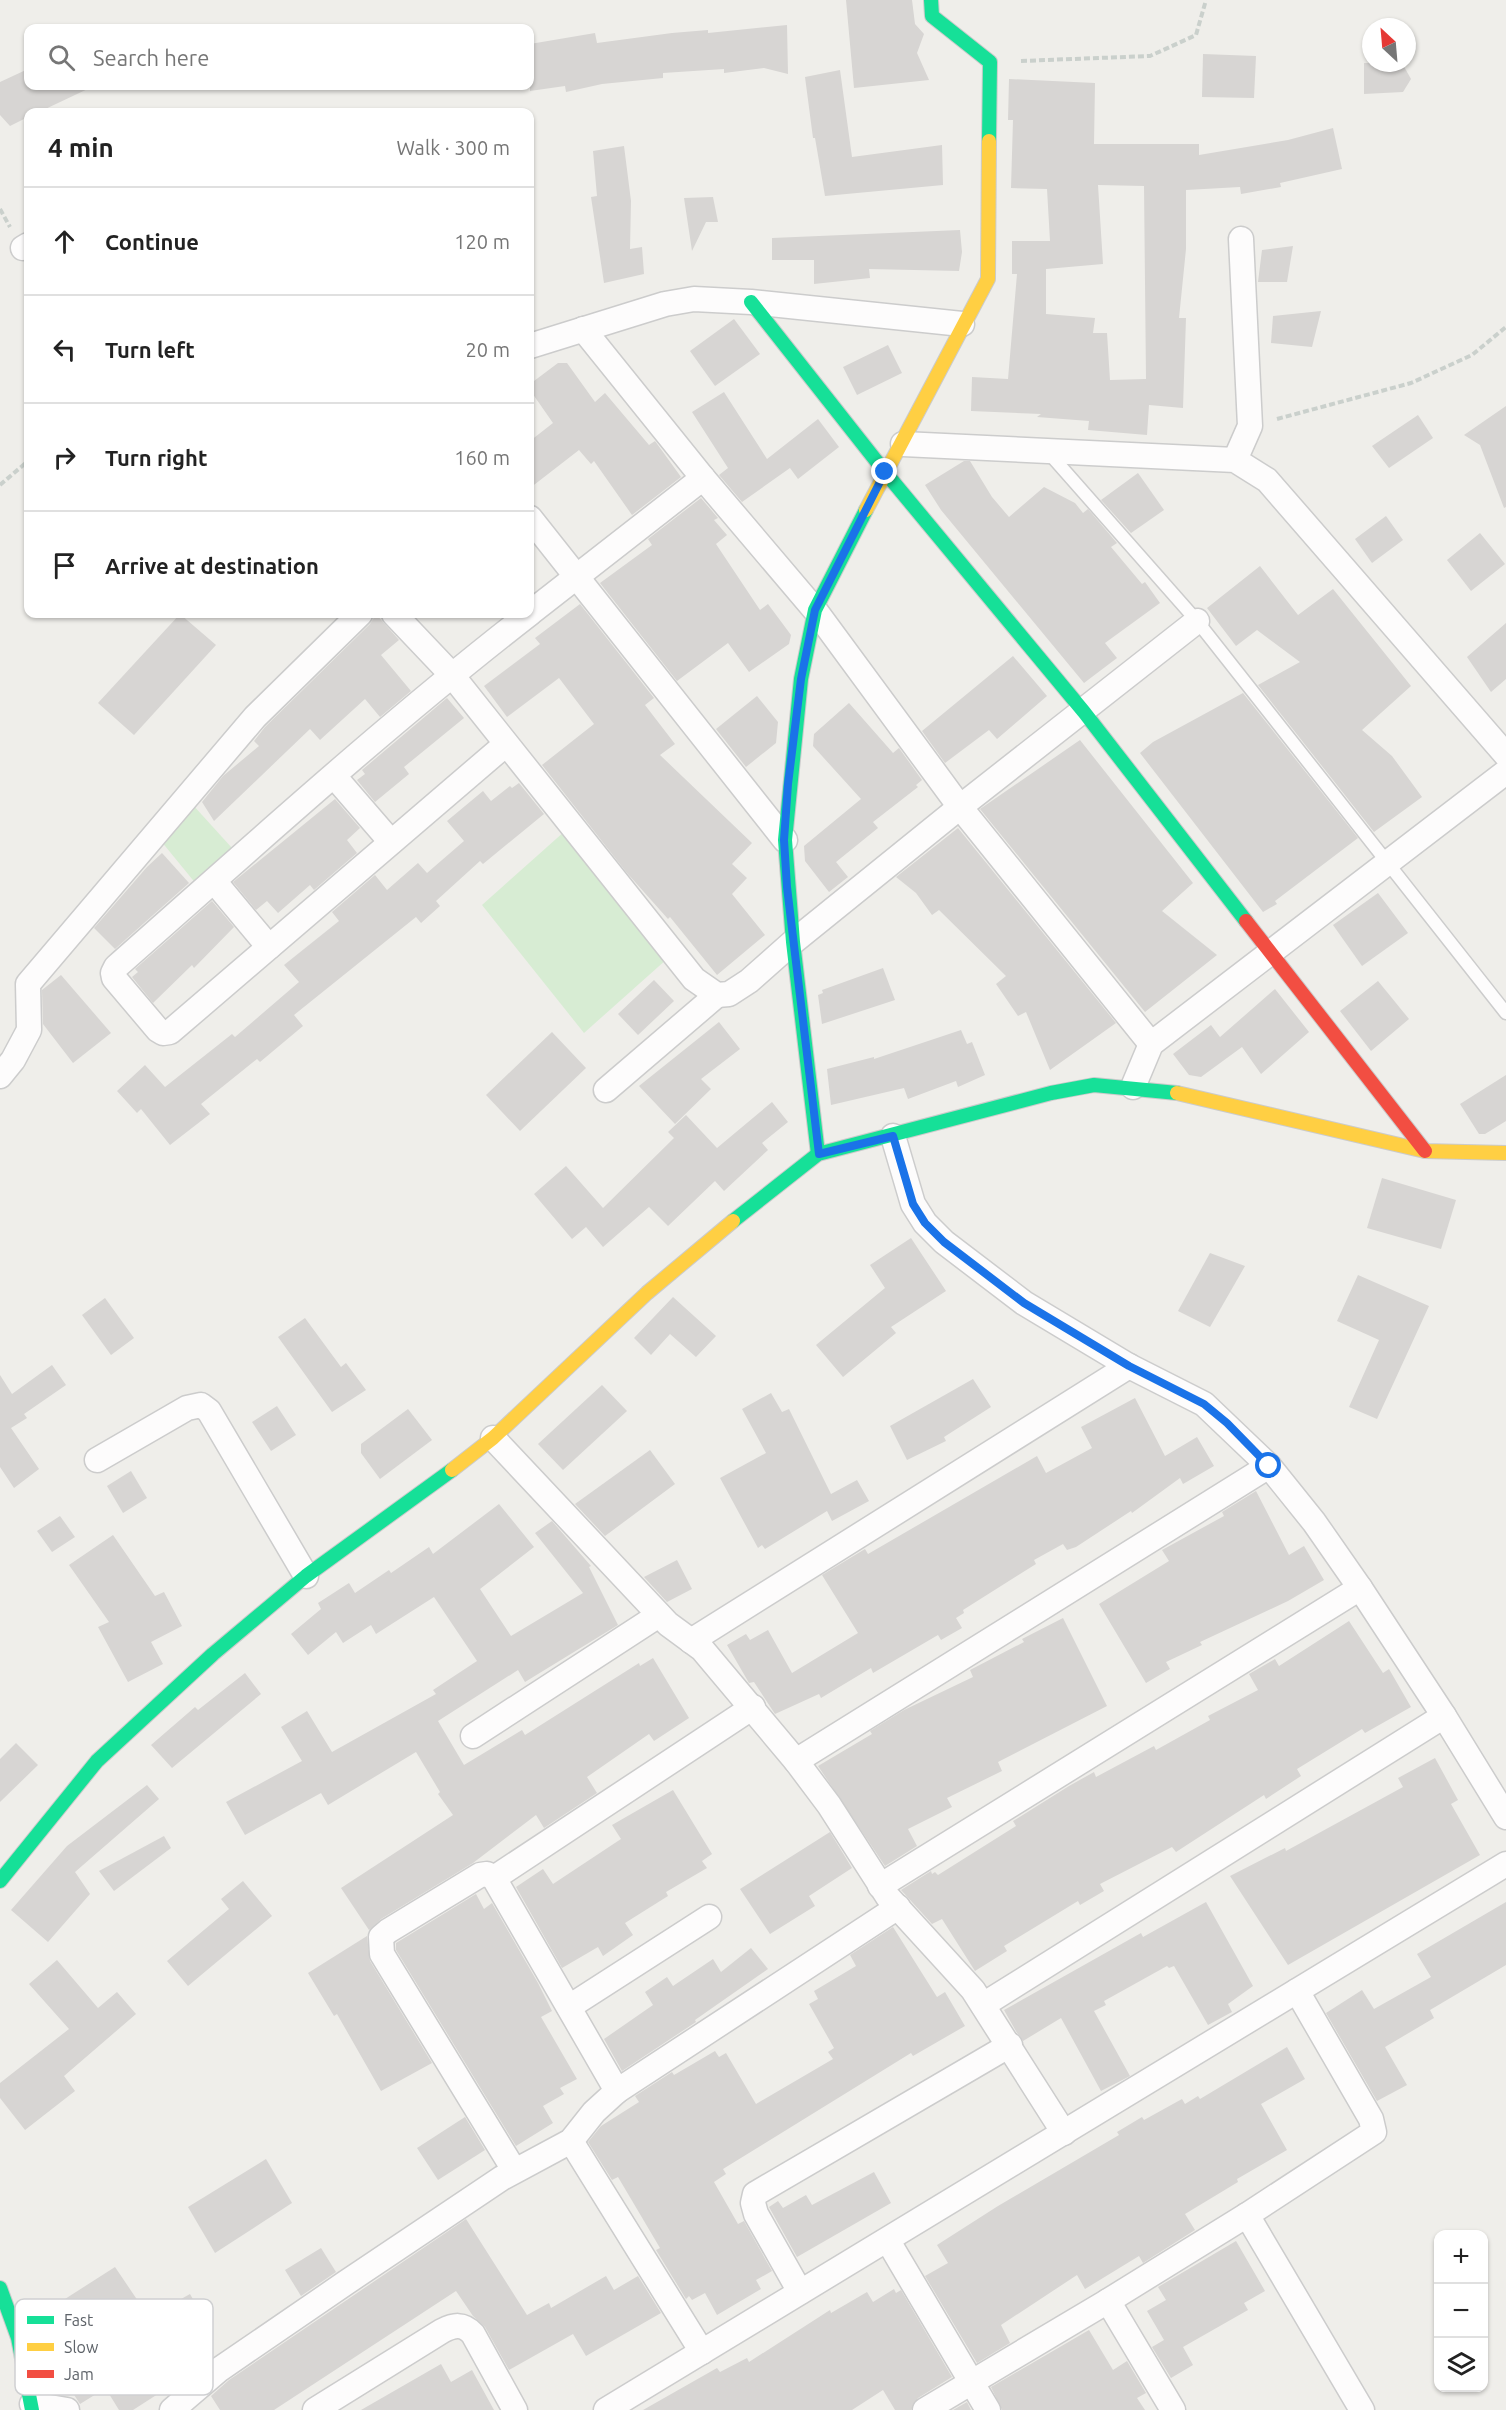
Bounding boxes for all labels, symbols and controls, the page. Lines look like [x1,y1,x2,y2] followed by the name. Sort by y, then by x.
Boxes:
[1362,18,1416,72] north arrow
[24,24,534,90] search box
[45,41,78,74] icon: search
[93,45,209,70] text: Search here
[48,133,114,162] text: 4 min
[397,136,510,159] text: Walk · 300 m
[48,225,81,258] icon: ahead
[105,229,199,254] text: Continue
[454,230,510,253] text: 120 m
[48,333,81,366] icon: left
[105,337,195,362] text: Turn left
[466,338,510,361] text: 20 m
[48,441,81,474] icon: right
[105,445,207,470] text: Turn right
[454,446,510,469] text: 160 m
[871,458,897,484] route end
[48,549,81,582] icon: arrive
[105,553,319,578] text: Arrive at destination
[1255,1452,1281,1478] route start
[1434,2230,1488,2392] map controls
[1434,2230,1488,2284] button: +
[1434,2284,1488,2338] button: −
[15,2299,213,2395] legend
[64,2311,94,2329] text: Fast
[64,2338,99,2356] text: Slow
[1434,2338,1488,2392] button: layers
[64,2365,94,2383] text: Jam

